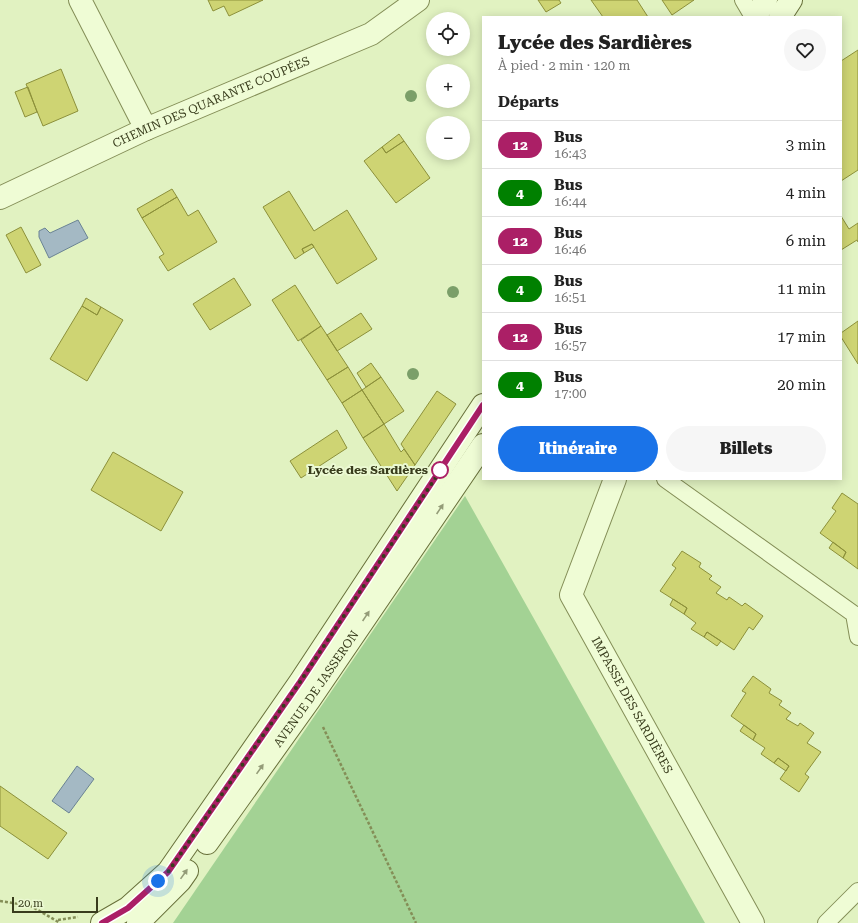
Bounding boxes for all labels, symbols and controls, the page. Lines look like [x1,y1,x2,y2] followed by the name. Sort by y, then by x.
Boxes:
[426,12,470,160] map controls
[426,12,470,56] button: locate
[784,29,826,71] button: heart
[498,31,692,54] text: Lycée des Sardières
[110,54,312,151] street label: CHEMIN DES QUARANTE COUPÉES
[498,58,630,73] text: À pied · 2 min · 120 m
[426,64,470,108] button: +
[498,93,559,111] text: Départs
[426,116,470,160] button: −
[554,128,582,146] text: Bus
[786,136,826,154] text: 3 min
[512,137,528,153] text: 12
[554,146,586,161] text: 16:43
[554,176,582,194] text: Bus
[786,184,826,202] text: 4 min
[516,185,524,201] text: 4
[554,194,586,209] text: 16:44
[554,224,582,242] text: Bus
[786,232,826,250] text: 6 min
[512,233,528,249] text: 12
[554,242,586,257] text: 16:46
[554,272,582,290] text: Bus
[777,280,826,298] text: 11 min
[516,281,524,297] text: 4
[554,290,586,305] text: 16:51
[554,320,582,338] text: Bus
[777,328,826,346] text: 17 min
[512,329,528,345] text: 12
[554,338,586,353] text: 16:57
[554,368,582,386] text: Bus
[777,376,826,394] text: 20 min
[516,377,524,393] text: 4
[554,386,586,401] text: 17:00
[498,426,658,472] button: Itinéraire
[666,426,826,472] button: Billets
[431,461,449,479] marker: Lycée des Sardières
[308,463,428,477] place label: Lycée des Sardières
[436,503,444,514] one-way arrow
[362,611,370,621] one-way arrow
[271,627,362,750] street label: AVENUE DE JASSERON
[589,634,676,776] street label: IMPASSE DES SARDIÈRES
[256,763,264,774] one-way arrow
[180,869,188,880] one-way arrow
[148,871,168,891] your location
[12,895,98,914] scale bar
[18,897,43,910] text: 20 m

